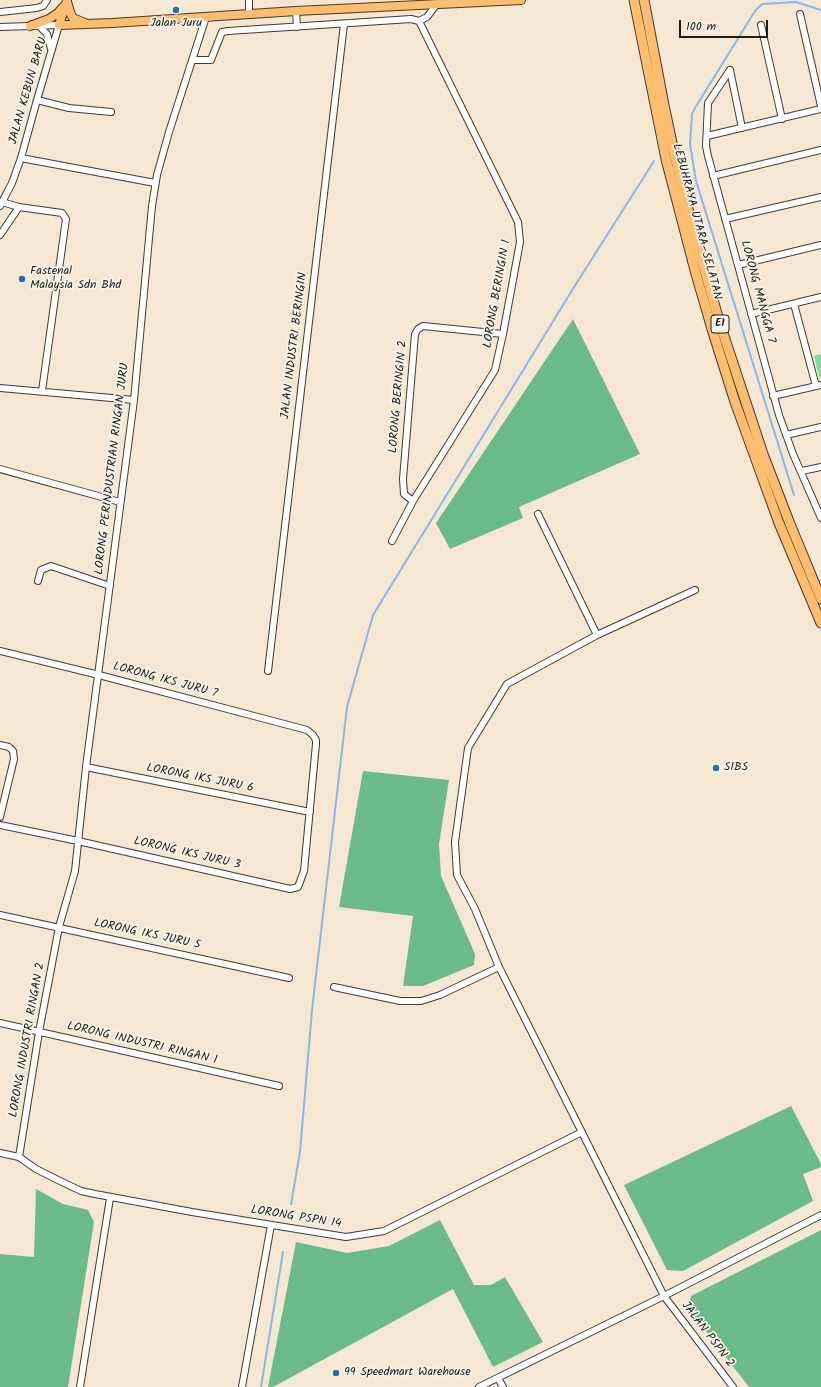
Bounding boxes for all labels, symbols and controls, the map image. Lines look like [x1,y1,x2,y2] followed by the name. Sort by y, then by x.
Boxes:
[171,5,181,15] marker: Jalan Juru
[681,12,770,38] scale bar
[150,17,202,31] place label: Jalan Juru
[686,17,716,36] text: 100 m
[7,36,51,146] street label: JALAN KEBUN BARU
[668,142,724,302] street label: LEBUHRAYA UTARA–SELATAN
[481,239,515,349] street label: LORONG BERINGIN 1
[736,239,778,345] street label: LORONG MANGGA 7
[30,265,121,293] place label: Fastenal Malaysia Sdn Bhd
[279,272,311,420] street label: JALAN INDUSTRI BERINGIN
[17,274,27,284] marker: Fastenal Malaysia Sdn Bhd
[711,315,729,333] road number: E1
[387,340,411,454] street label: LORONG BERINGIN 2
[93,362,133,576] street label: LORONG PERINDUSTRIAN RINGAN JURU
[111,660,219,702] street label: LORONG IKS JURU 7
[724,761,748,775] place label: SIBS
[145,762,255,796] street label: LORONG IKS JURU 6
[711,763,721,773] marker: SIBS
[132,835,242,873] street label: LORONG IKS JURU 3
[92,917,202,953] street label: LORONG IKS JURU 5
[7,961,49,1119] street label: LORONG INDUSTRI RINGAN 2
[65,1020,219,1068] street label: LORONG INDUSTRI RINGAN 1
[250,1204,342,1232] street label: LORONG PSPN 14
[677,1299,737,1371] street label: JALAN PSPN 2
[344,1366,471,1380] place label: 99 Speedmart Warehouse
[331,1368,341,1378] marker: 99 Speedmart Warehouse

